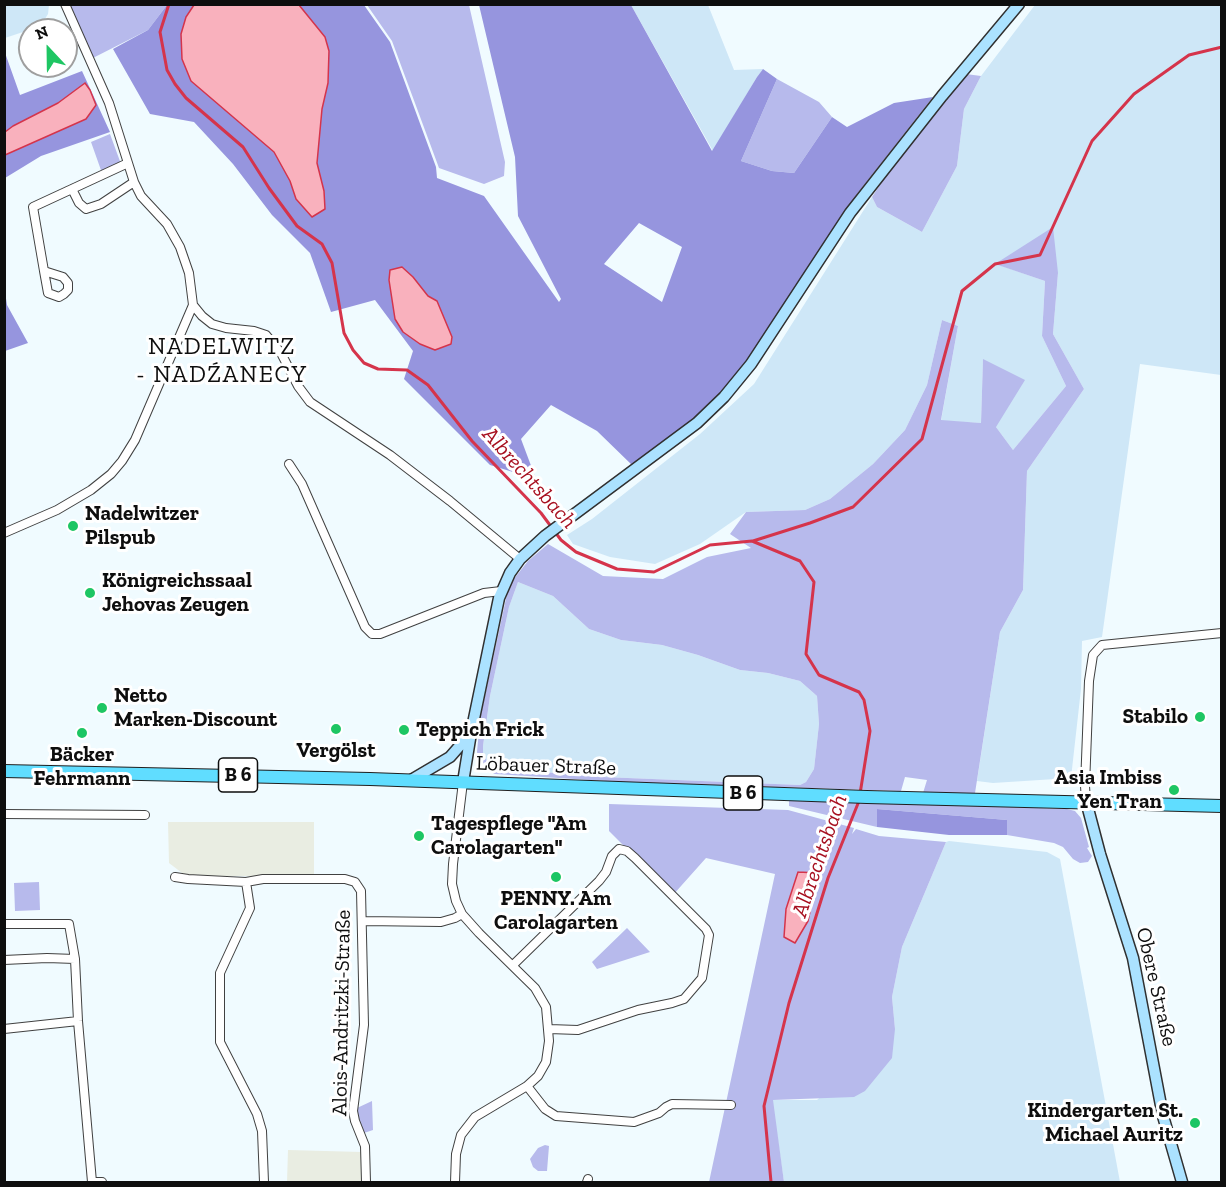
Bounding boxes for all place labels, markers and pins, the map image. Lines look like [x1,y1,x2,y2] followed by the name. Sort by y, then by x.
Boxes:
[85,501,199,551] place label: Nadelwitzer Pilspub
[66,519,80,533] marker: Nadelwitzer Pilspub
[102,568,252,618] place label: Königreichssaal Jehovas Zeugen
[83,586,97,600] marker: Königreichssaal Jehovas Zeugen
[114,683,277,733] place label: Netto Marken-Discount
[95,701,109,715] marker: Netto Marken-Discount
[1123,704,1188,730] place label: Stabilo
[1193,710,1207,724] marker: Stabilo
[416,717,544,743] place label: Teppich Frick
[329,722,343,736] marker: Vergölst
[397,723,411,737] marker: Teppich Frick
[75,726,89,740] marker: Bäcker Fehrmann
[296,738,376,764] place label: Vergölst
[33,742,131,792] place label: Bäcker Fehrmann
[1054,765,1162,815] place label: Asia Imbiss Yen Tran
[1167,783,1181,797] marker: Asia Imbiss Yen Tran
[431,811,587,861] place label: Tagespflege "Am Carolagarten"
[412,829,426,843] marker: Tagespflege "Am Carolagarten"
[549,870,563,884] marker: PENNY. Am Carolagarten
[494,886,618,936] place label: PENNY. Am Carolagarten
[1027,1098,1183,1148] place label: Kindergarten St. Michael Auritz
[1188,1116,1202,1130] marker: Kindergarten St. Michael Auritz

